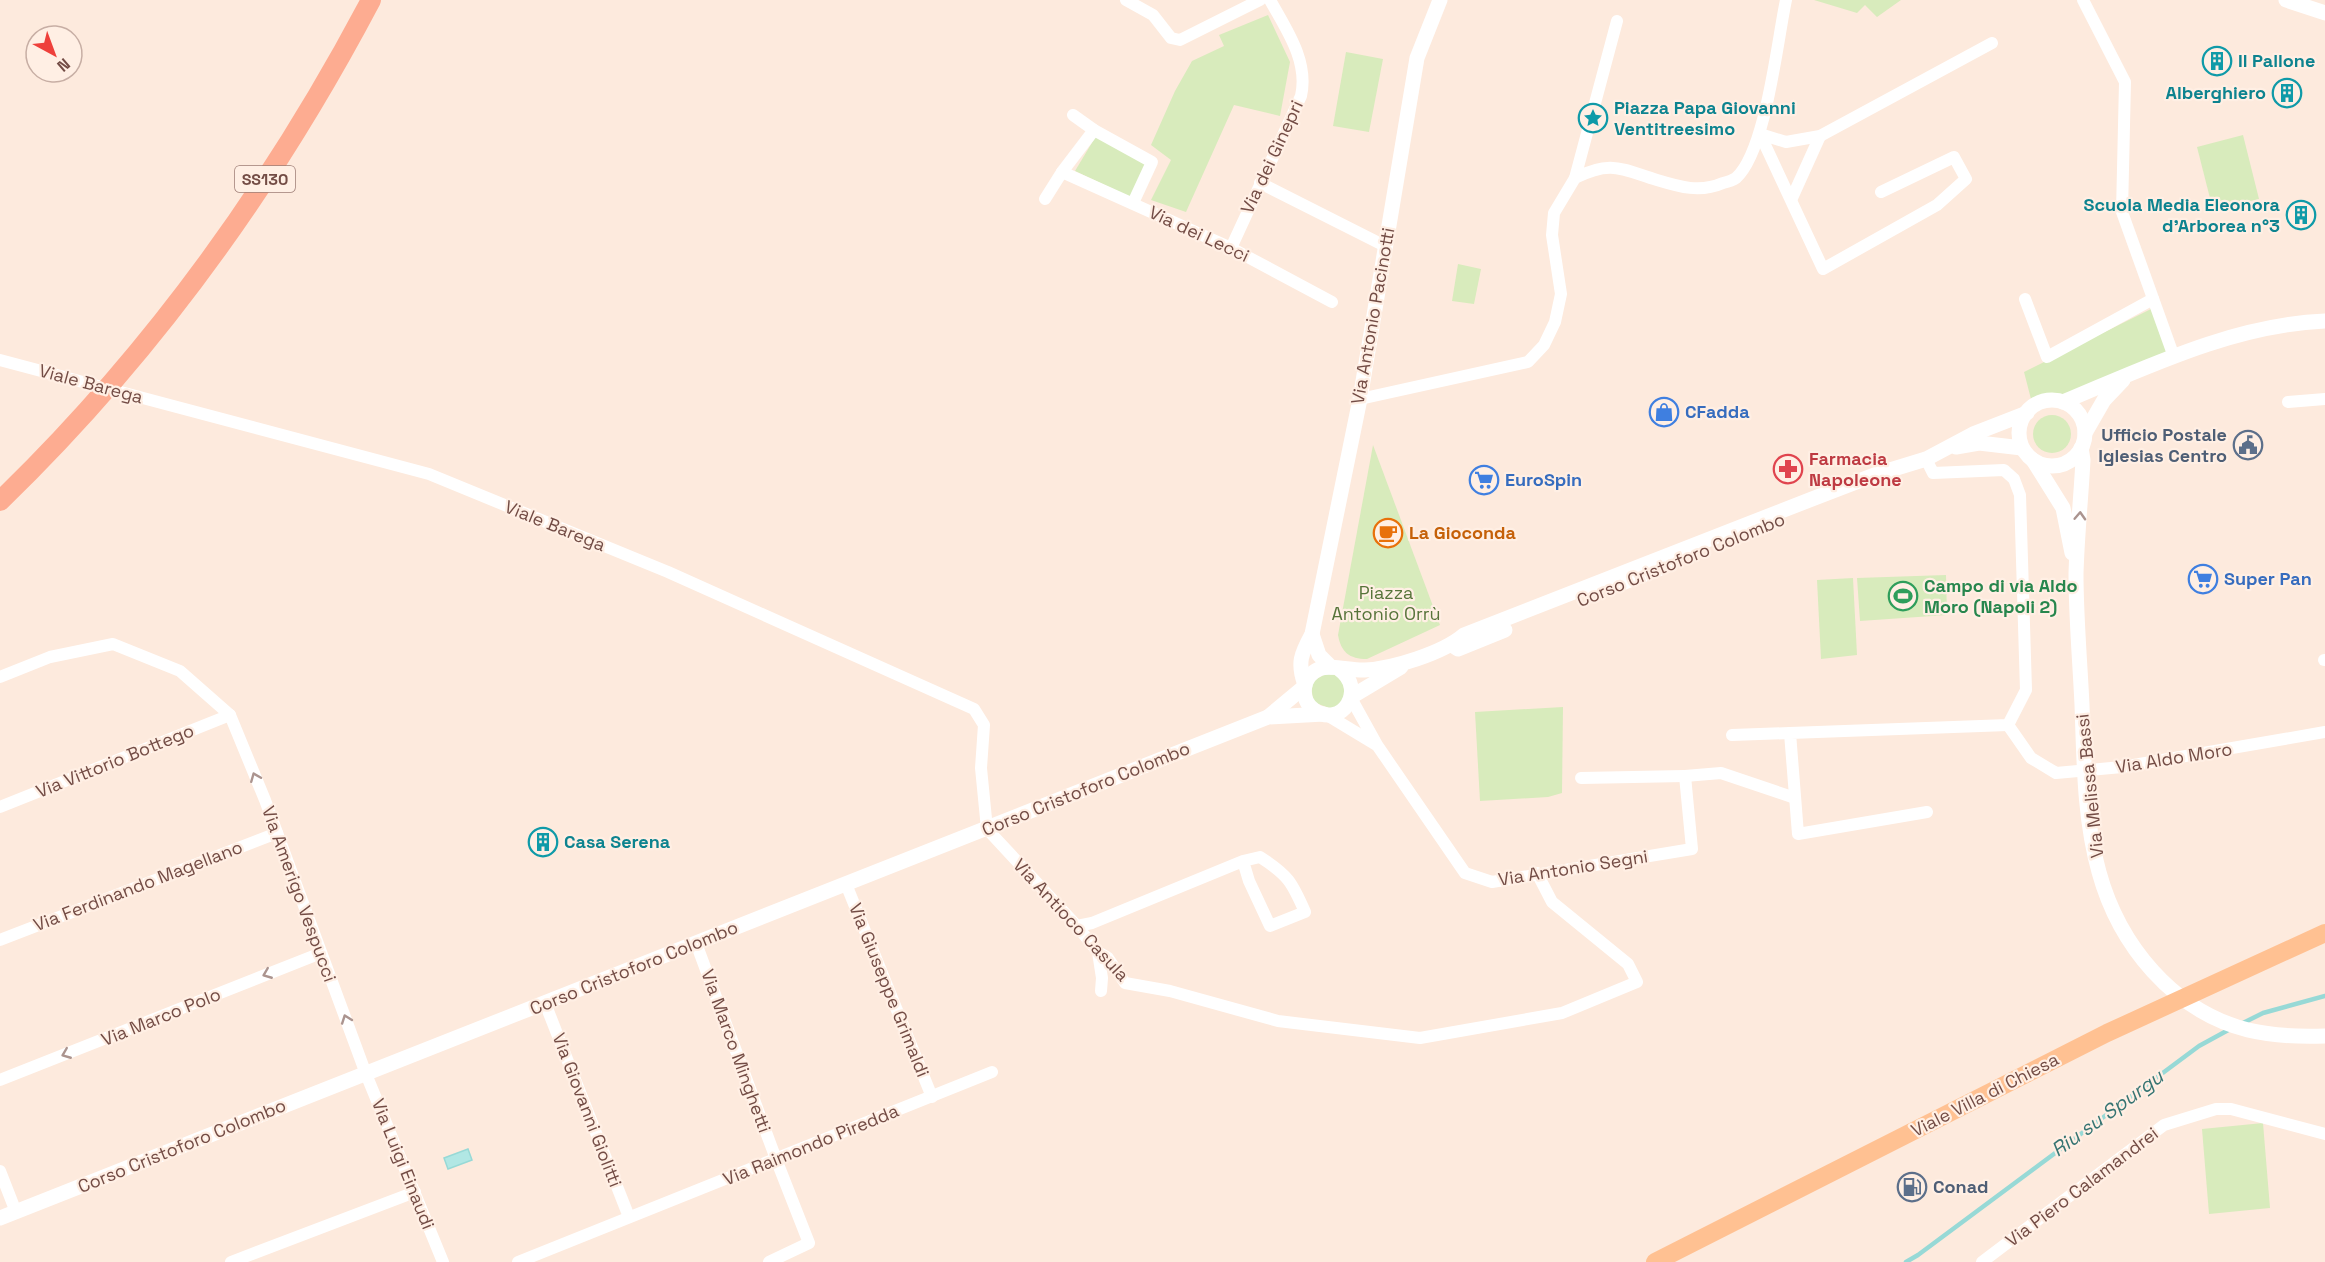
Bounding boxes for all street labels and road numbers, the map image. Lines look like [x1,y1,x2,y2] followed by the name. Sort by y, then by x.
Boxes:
[1235,96,1308,217] street label: Via dei Ginepri
[235,166,295,192] road number: SS130
[1145,200,1253,267] street label: Via dei Lecci
[1346,226,1399,406] street label: Via Antonio Pacinotti
[37,359,146,408] street label: Viale Barega
[501,495,609,556] street label: Viale Barega
[1573,507,1788,612] street label: Corso Cristoforo Colombo
[2070,713,2109,859] street label: Via Melissa Bassi
[32,718,197,803] street label: Via Vittorio Bottego
[978,736,1193,841] street label: Corso Cristoforo Colombo
[2114,737,2234,778] street label: Via Aldo Moro
[257,803,342,985] street label: Via Amerigo Vespucci
[30,835,246,936] street label: Via Ferdinando Magellano
[1496,844,1649,891] street label: Via Antonio Segni
[1008,853,1134,986] street label: Via Antioco Casula
[844,899,935,1080] street label: Via Giuseppe Grimaldi
[526,915,741,1020] street label: Corso Cristoforo Colombo
[696,966,777,1136] street label: Via Marco Minghetti
[98,982,224,1051] street label: Via Marco Polo
[547,1030,627,1190] street label: Via Giovanni Giolitti
[1907,1047,2062,1142] street label: Viale Villa di Chiesa
[74,1093,289,1198] street label: Corso Cristoforo Colombo
[367,1095,440,1233] street label: Via Luigi Einaudi
[720,1099,902,1190] street label: Via Raimondo Piredda
[2001,1122,2163,1252] street label: Via Piero Calamandrei

